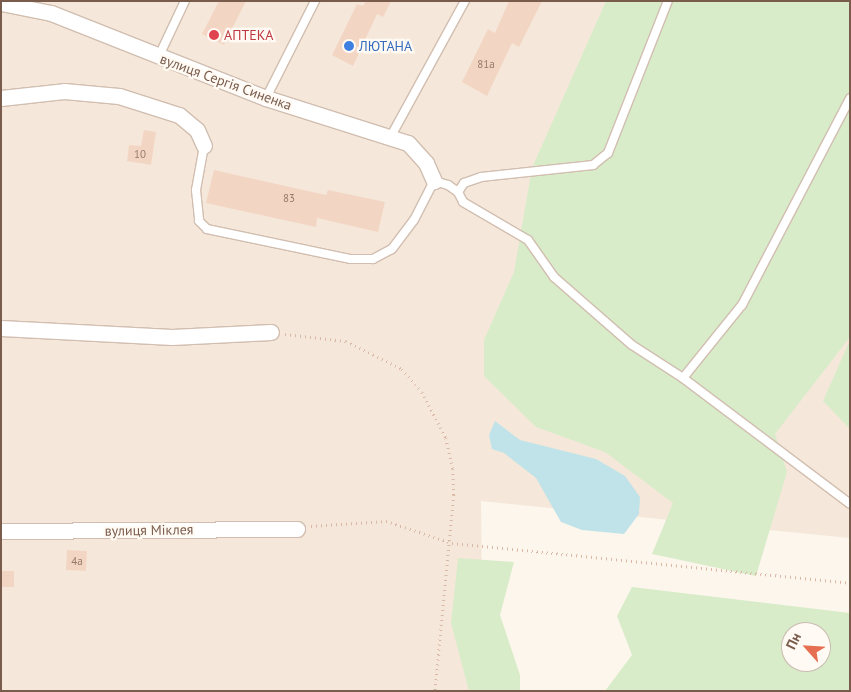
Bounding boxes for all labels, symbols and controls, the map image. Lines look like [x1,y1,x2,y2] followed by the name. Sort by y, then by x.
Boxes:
[224,27,273,43] place label: АПТЕКА
[208,29,220,41] marker: АПТЕКА
[359,38,412,54] place label: ЛЮТАНА
[343,40,355,52] marker: ЛЮТАНА
[158,50,294,114] street label: вулиця Сергія Синенка
[477,57,495,71] house number: 81а
[134,147,146,161] house number: 10
[283,191,295,205] house number: 83
[104,521,194,539] street label: вулиця Міклея
[71,554,83,568] house number: 4а
[781,622,831,672] north arrow
[782,630,805,652] text: Пн

